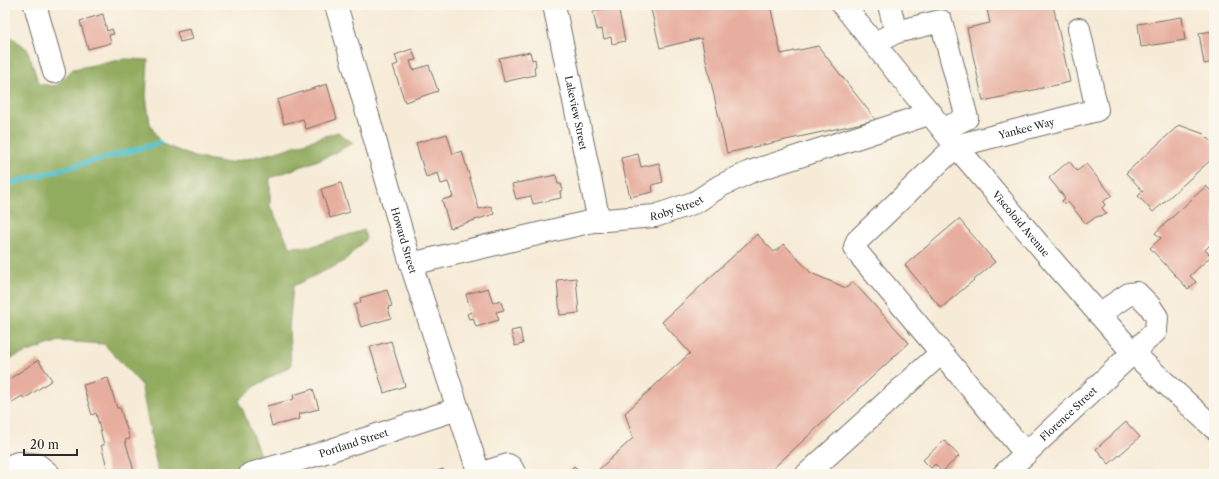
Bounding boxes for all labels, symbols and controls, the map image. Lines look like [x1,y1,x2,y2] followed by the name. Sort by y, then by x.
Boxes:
[562,74,590,152] street label: Lakeview Street
[996,115,1056,142] street label: Yankee Way
[989,187,1053,260] street label: Viscoloid Avenue
[650,193,706,223] street label: Roby Street
[388,206,420,276] street label: Howard Street
[1037,384,1100,444] street label: Florence Street
[317,426,390,461] street label: Portland Street
[24,431,77,457] scale bar
[30,437,59,452] text: 20 m

